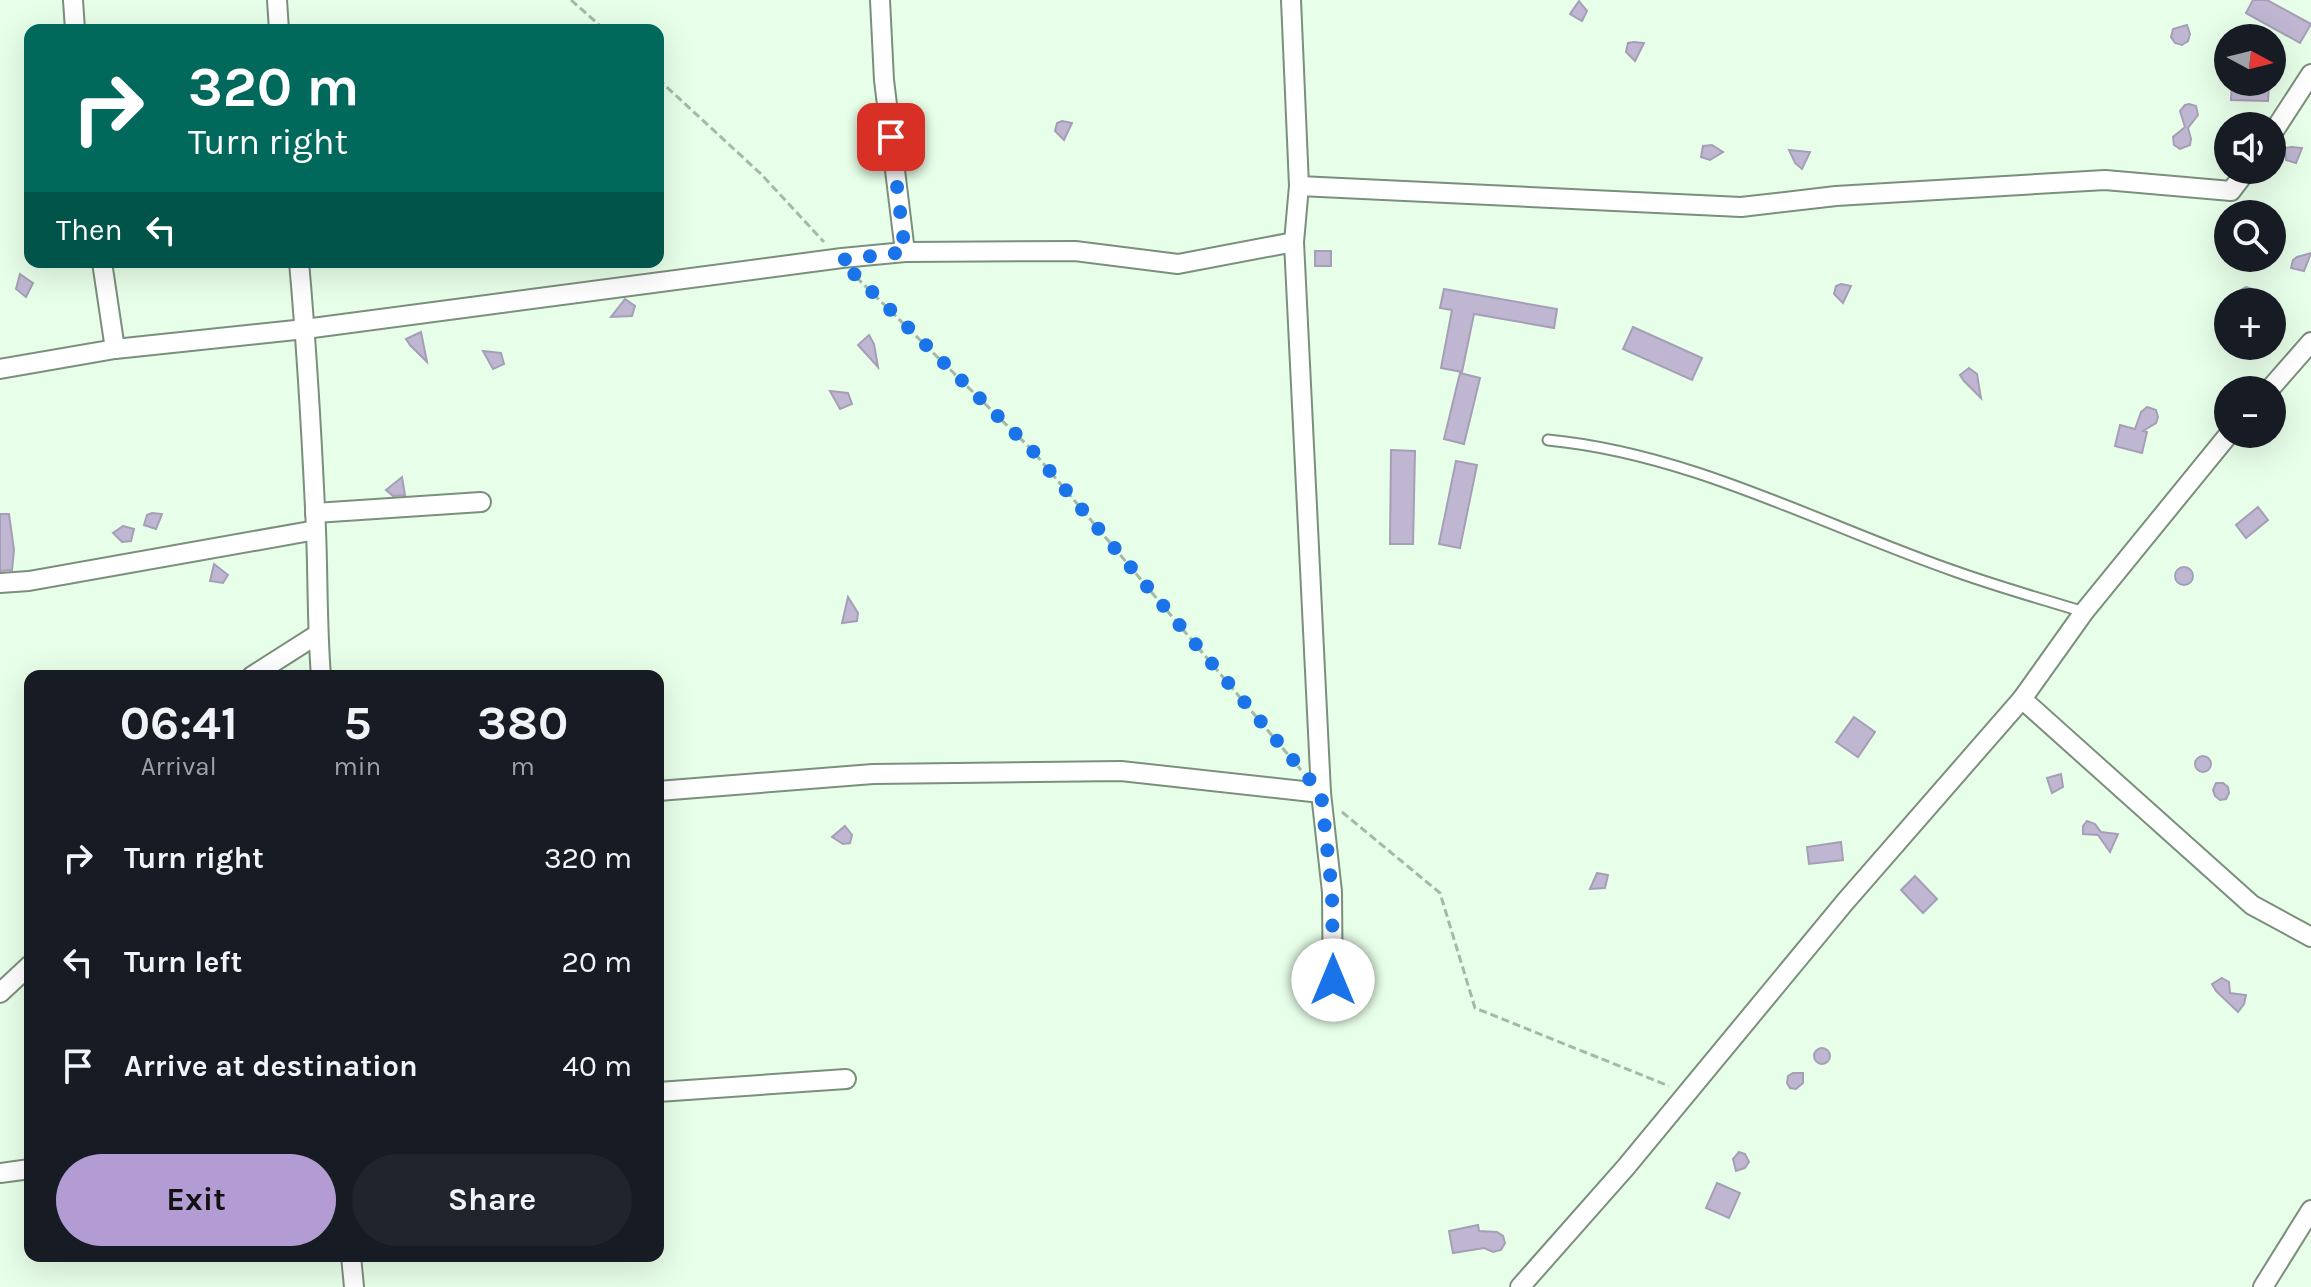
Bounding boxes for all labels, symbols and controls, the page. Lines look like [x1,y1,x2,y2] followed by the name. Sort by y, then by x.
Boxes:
[2214,24,2286,96] north arrow
[2214,24,2286,448] map controls
[188,54,359,119] text: 320 m
[56,56,160,160] icon: right
[857,103,925,171] pin
[2214,112,2286,184] button: sound
[869,115,913,159] icon: arrive
[188,121,348,163] text: Turn right
[2214,200,2286,272] button: search
[139,208,183,252] icon: left
[56,212,123,248] text: Then
[2214,288,2286,360] button: +
[2214,376,2286,448] button: −
[120,695,238,751] text: 06:41
[343,695,371,751] text: 5
[477,695,568,751] text: 380
[141,751,217,782] text: Arrival
[334,751,381,782] text: min
[510,751,535,782] text: m
[56,836,100,880] icon: right
[124,840,264,876] text: Turn right
[544,840,632,876] text: 320 m
[1291,938,1375,1022] position arrow
[56,940,100,984] icon: left
[124,944,242,980] text: Turn left
[562,944,632,980] text: 20 m
[56,1044,100,1088] icon: arrive
[124,1048,418,1084] text: Arrive at destination
[562,1048,632,1084] text: 40 m
[56,1154,336,1246] button: Exit
[352,1154,632,1246] button: Share

